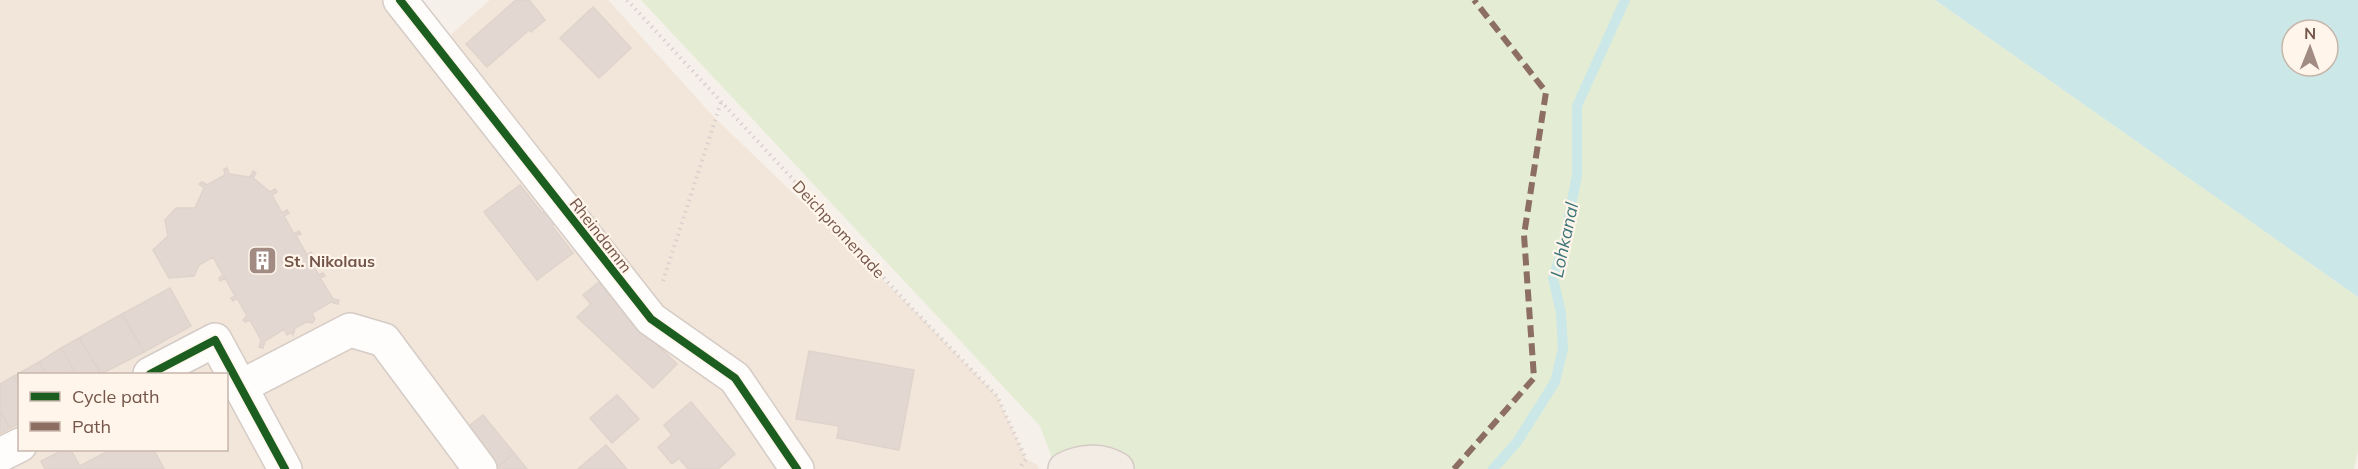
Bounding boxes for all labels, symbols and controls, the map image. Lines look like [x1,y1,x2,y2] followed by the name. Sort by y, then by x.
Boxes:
[2280,18,2340,78] north arrow
[2304,23,2316,43] text: N
[789,176,889,282] street label: Deichpromenade
[566,194,636,276] street label: Rheindamm
[1545,200,1583,280] water label: Lohkanal
[247,245,279,277] building icon: St. Nikolaus
[284,251,375,271] place label: St. Nikolaus
[18,373,228,451] legend
[72,385,159,408] text: Cycle path
[72,415,111,438] text: Path

